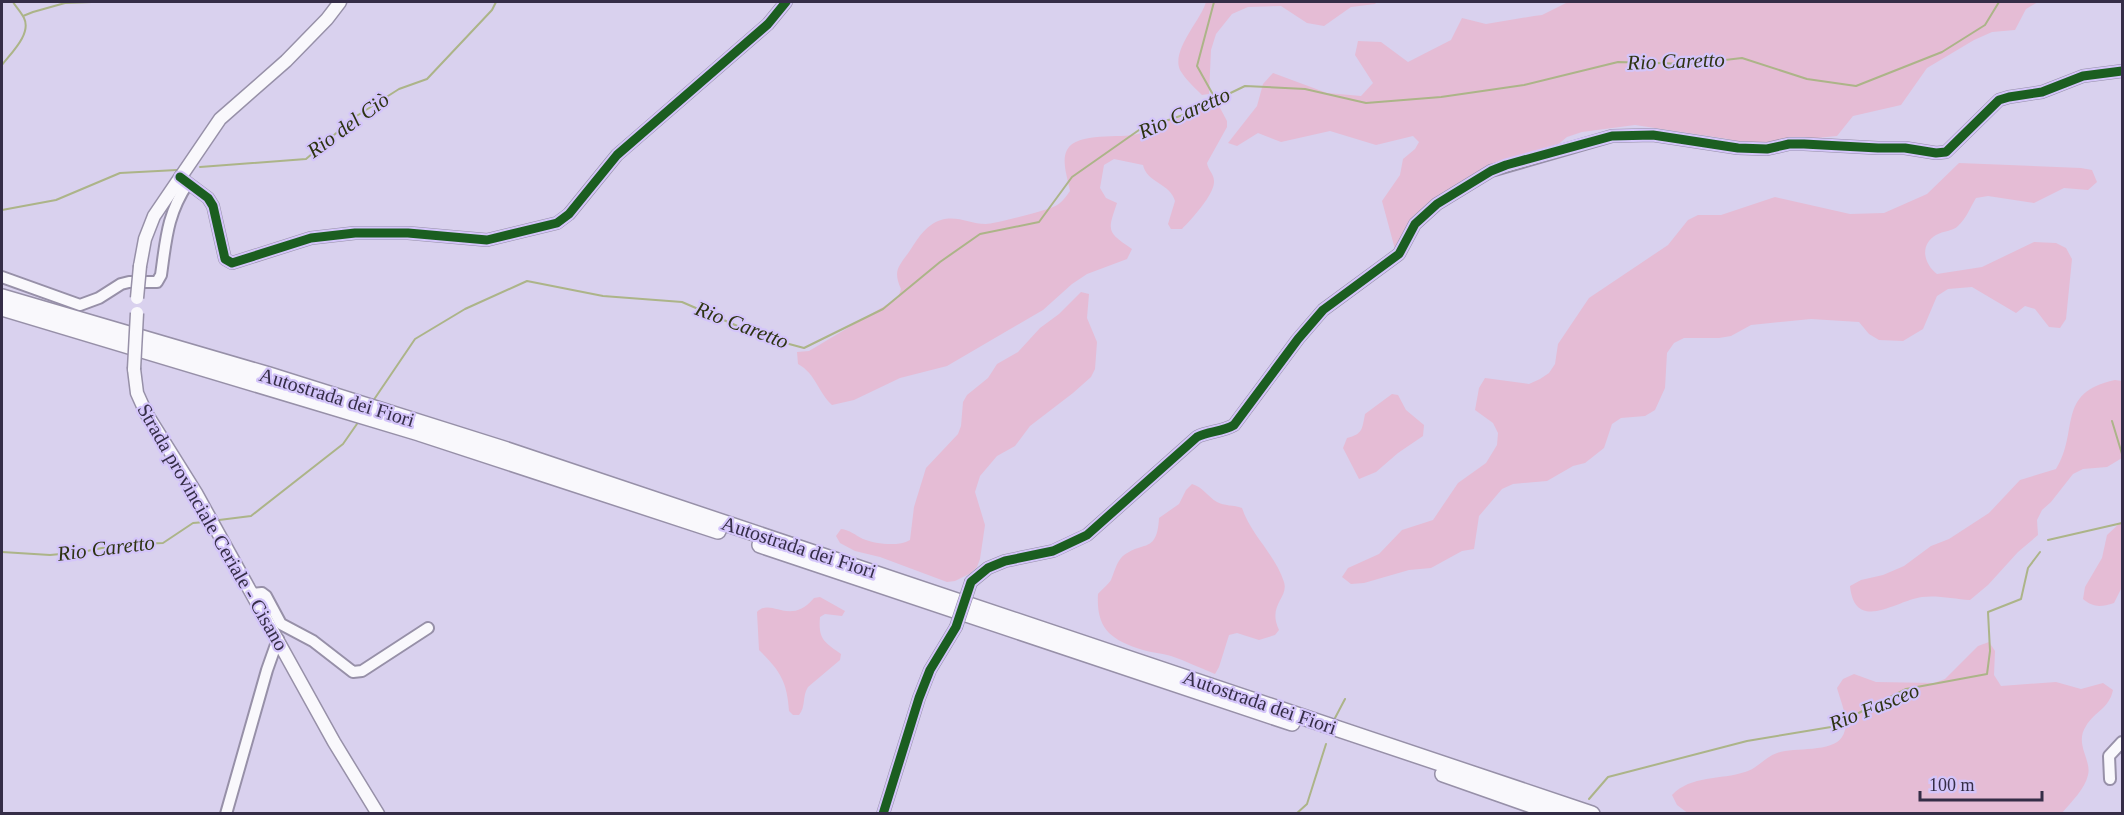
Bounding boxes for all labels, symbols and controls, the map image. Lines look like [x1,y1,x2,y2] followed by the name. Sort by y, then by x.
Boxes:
[1626,47,1725,75] water label: Rio Caretto
[1134,82,1234,144] water label: Rio Caretto
[301,87,394,163] water label: Rio del Ciò
[691,296,792,354] water label: Rio Caretto
[257,363,418,431] street label: Autostrada dei Fiori
[132,400,293,655] street label: Strada provinciale Ceriale - Cisano
[719,512,879,582] street label: Autostrada dei Fiori
[55,530,156,566] water label: Rio Caretto
[1180,665,1340,739] street label: Autostrada dei Fiori
[1825,678,1923,736] water label: Rio Fasceo
[1920,764,2042,802] scale bar
[1929,775,1975,795] text: 100 m

